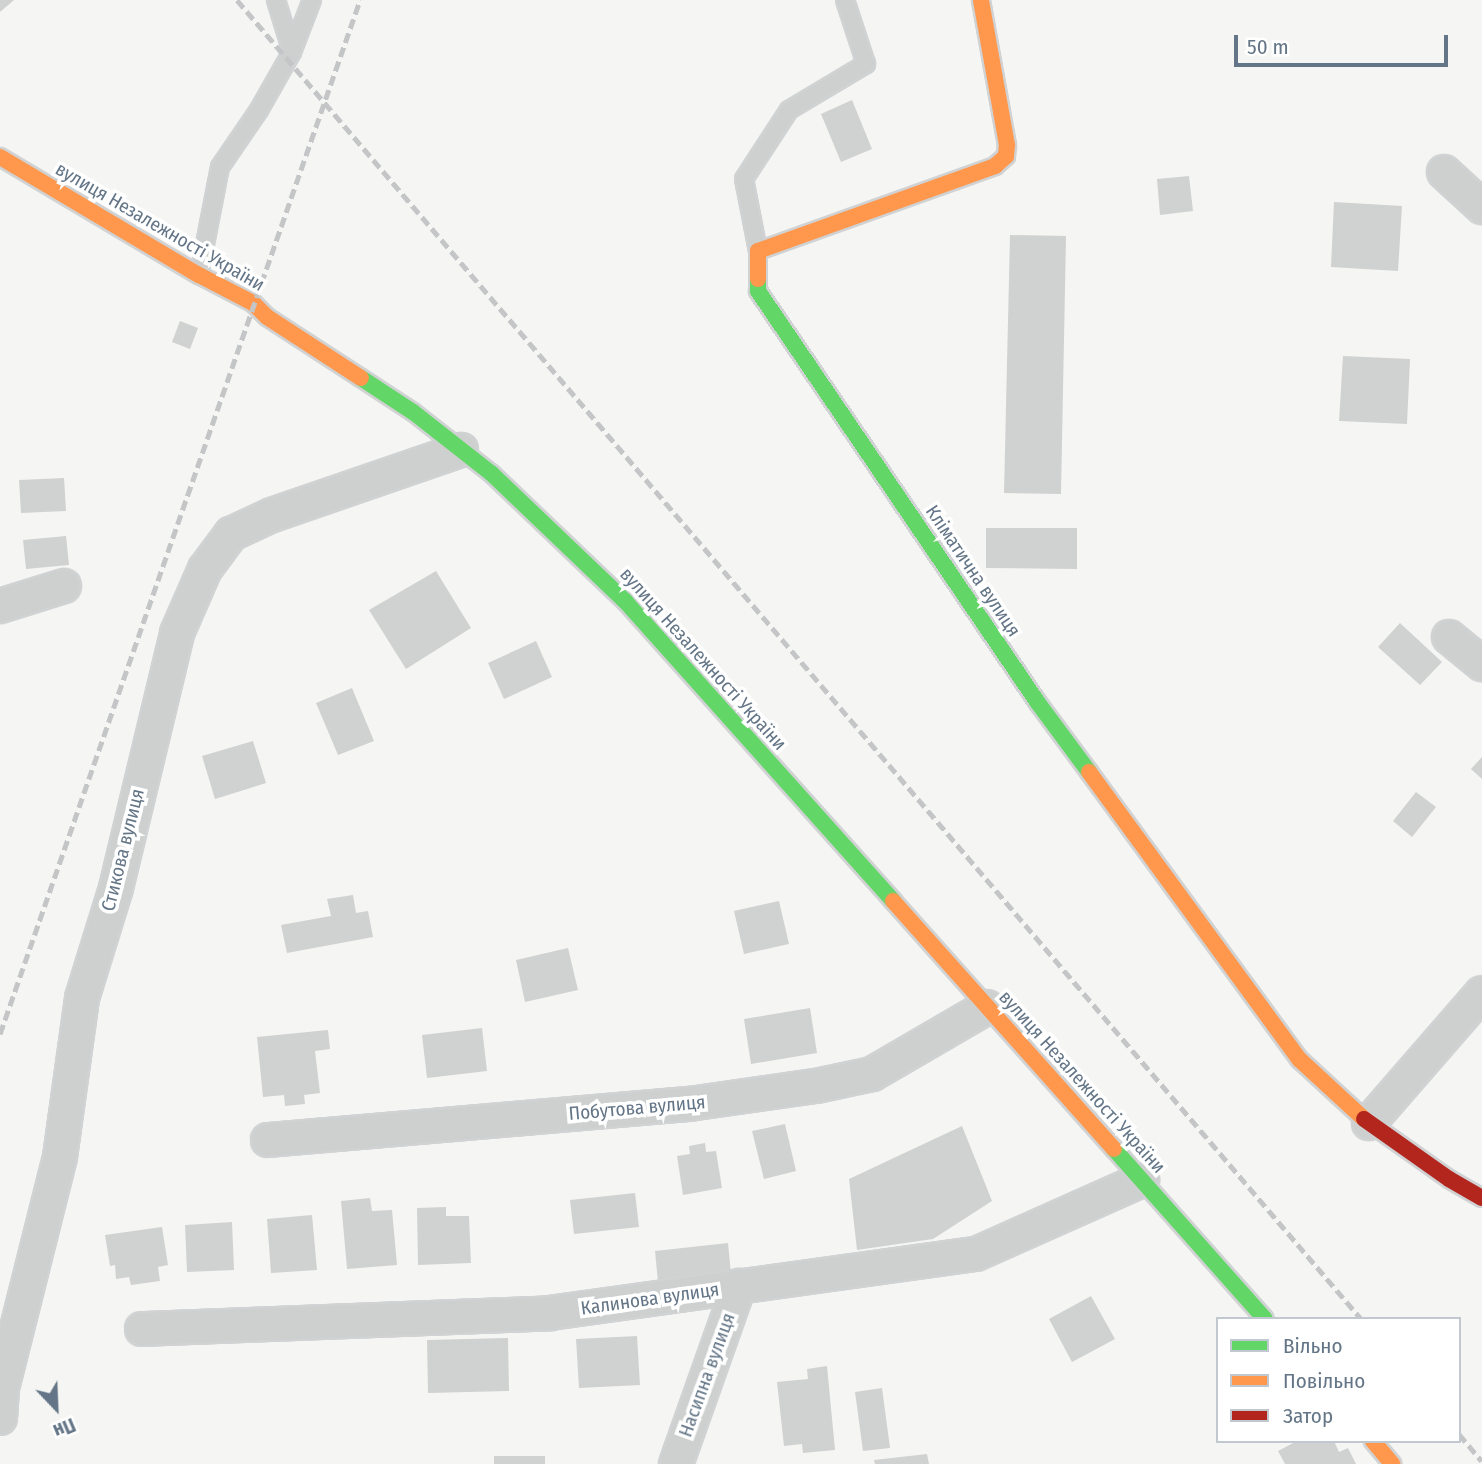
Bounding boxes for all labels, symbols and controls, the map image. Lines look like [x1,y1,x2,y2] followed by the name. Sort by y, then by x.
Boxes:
[1237,21,1450,65] scale bar
[1247,34,1289,60] text: 50 m
[51,158,269,296] street label: вулиця Незалежності України
[921,501,1025,641] street label: Кліматична вулиця
[615,563,791,755] street label: вулиця Незалежності України
[97,786,149,914] street label: Стикова вулиця
[994,986,1170,1178] street label: вулиця Незалежності України
[568,1091,706,1125] street label: Побутова вулиця
[579,1278,721,1320] street label: Калинова вулиця
[674,1310,740,1440] street label: Насипна вулиця
[1216,1317,1461,1443] legend
[1283,1333,1343,1359] text: Вільно
[1283,1368,1365,1394] text: Повільно
[21,1373,91,1443] north arrow
[1283,1403,1333,1429] text: Затор
[50,1413,79,1443] text: Пн

